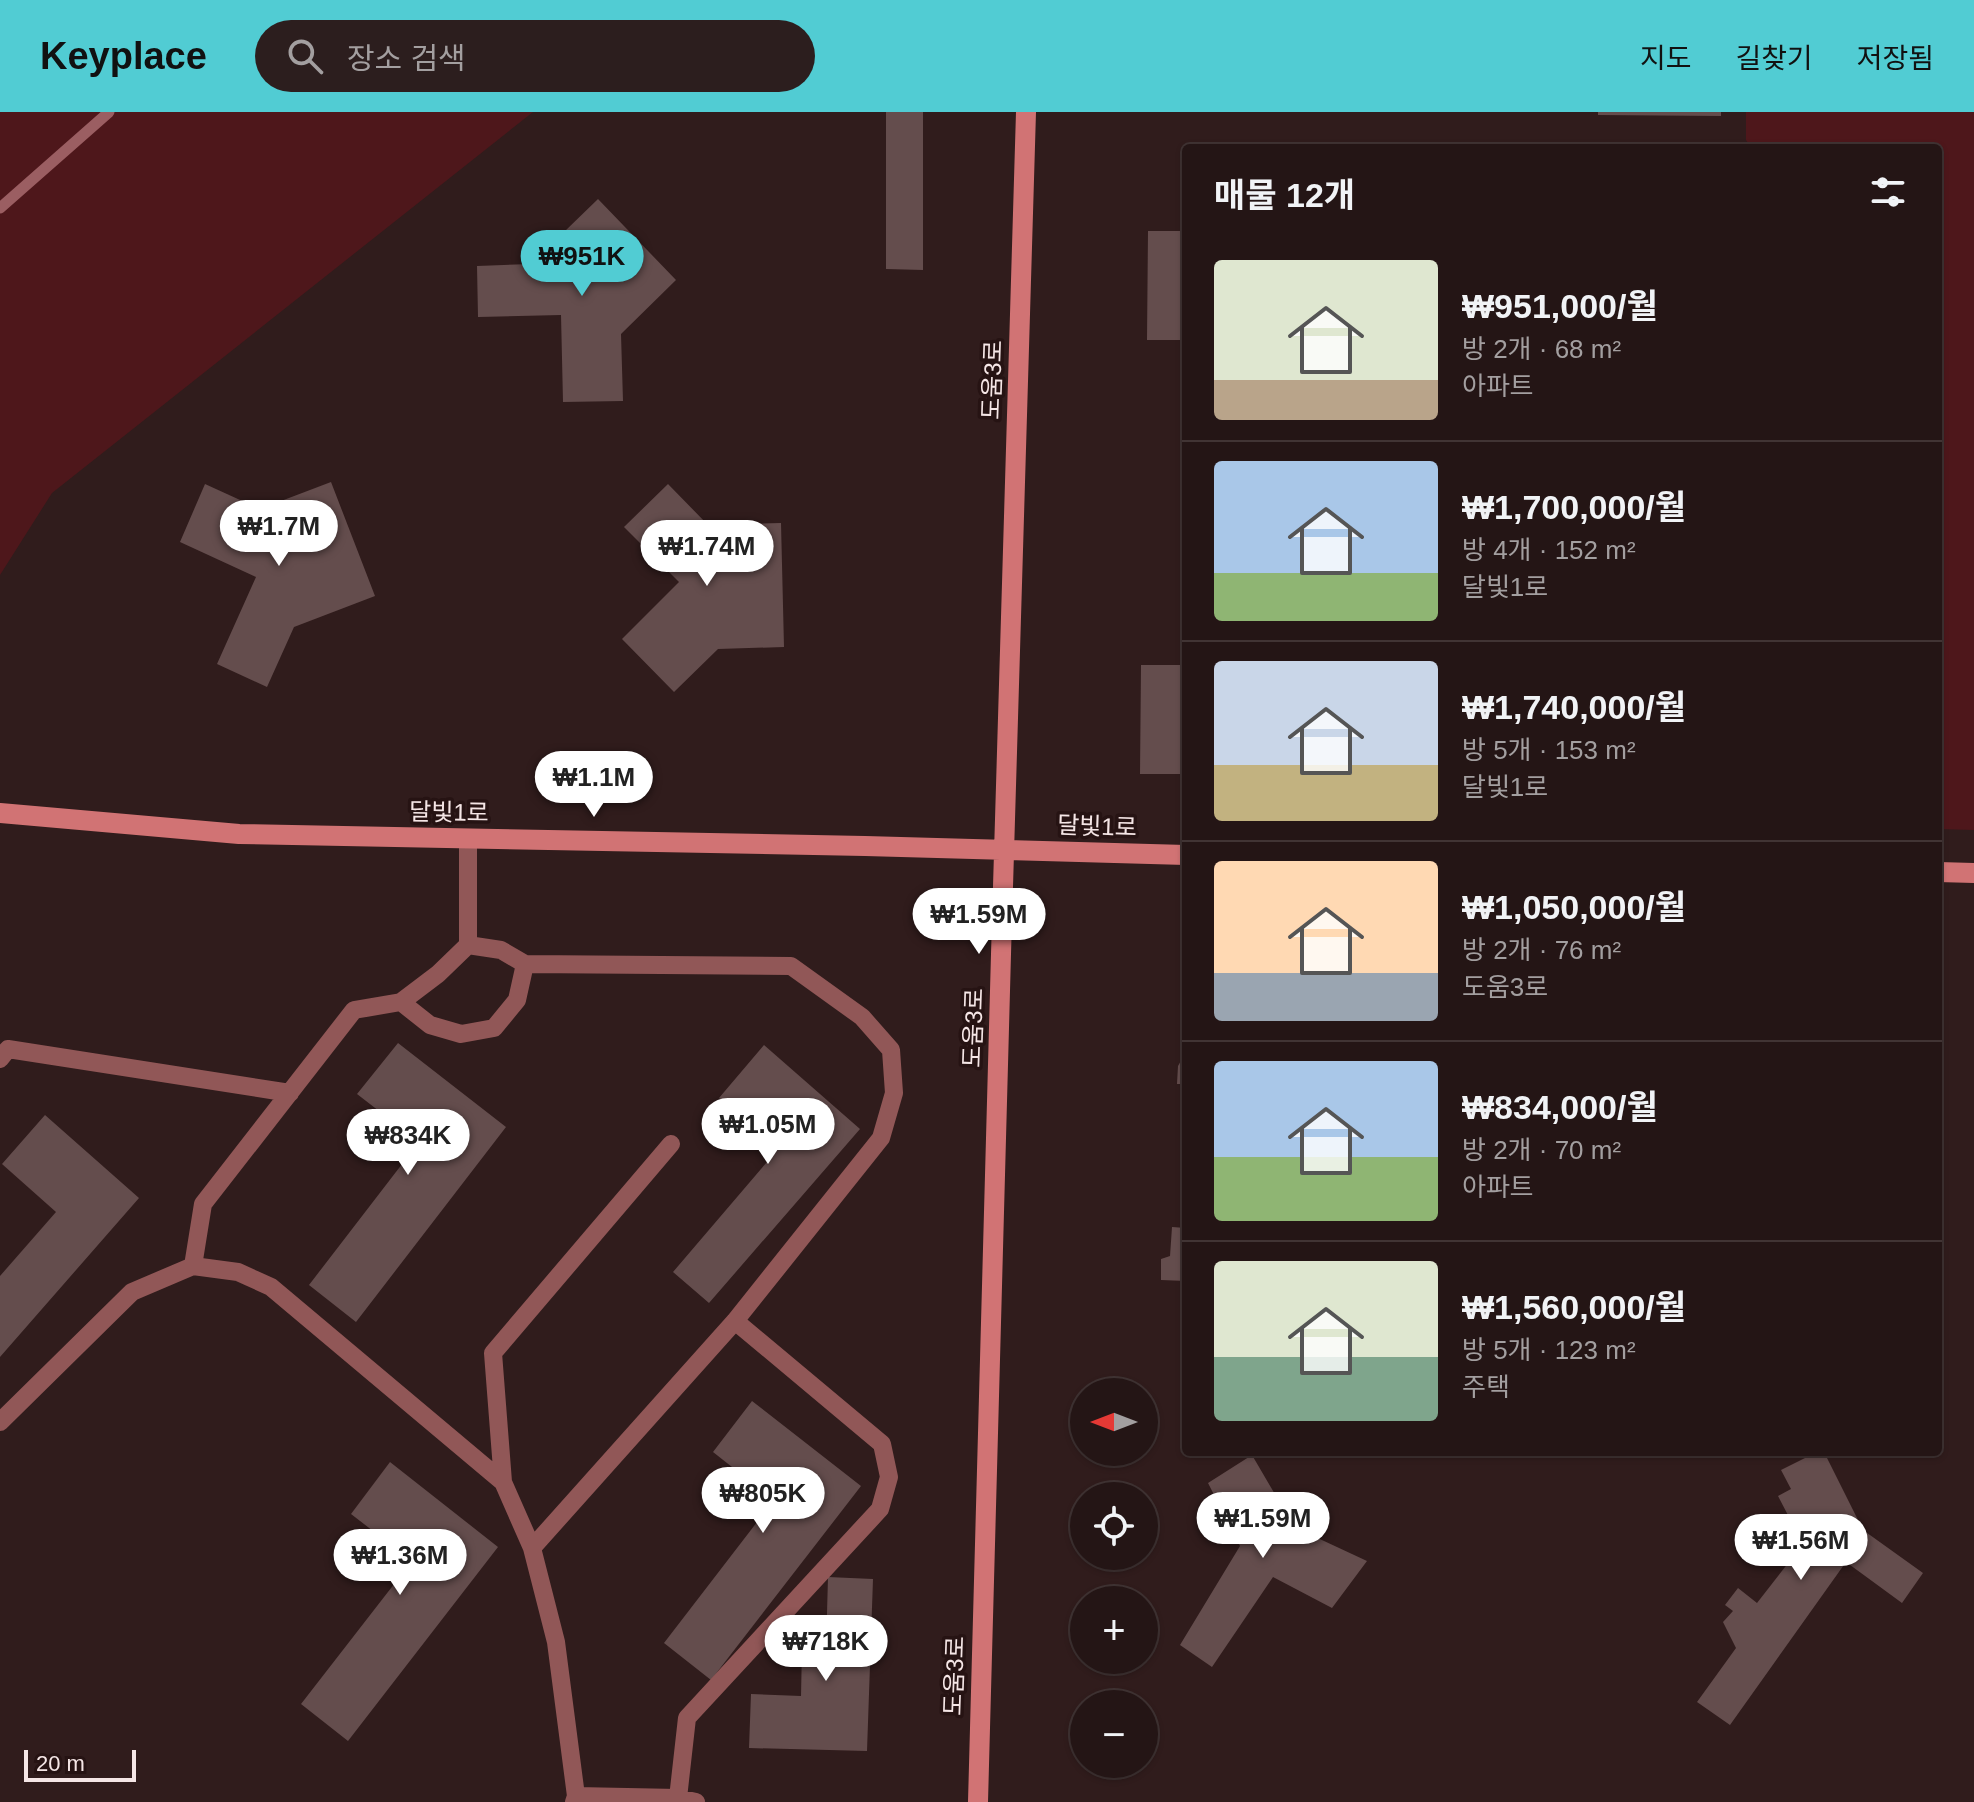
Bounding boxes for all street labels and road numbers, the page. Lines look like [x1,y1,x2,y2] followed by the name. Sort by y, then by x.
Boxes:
[977,340,1007,420] street label: 도움3로
[409,798,489,826] street label: 달빛1로
[1057,811,1137,841] street label: 달빛1로
[958,988,988,1068] street label: 도움3로
[939,1636,969,1716] street label: 도움3로

